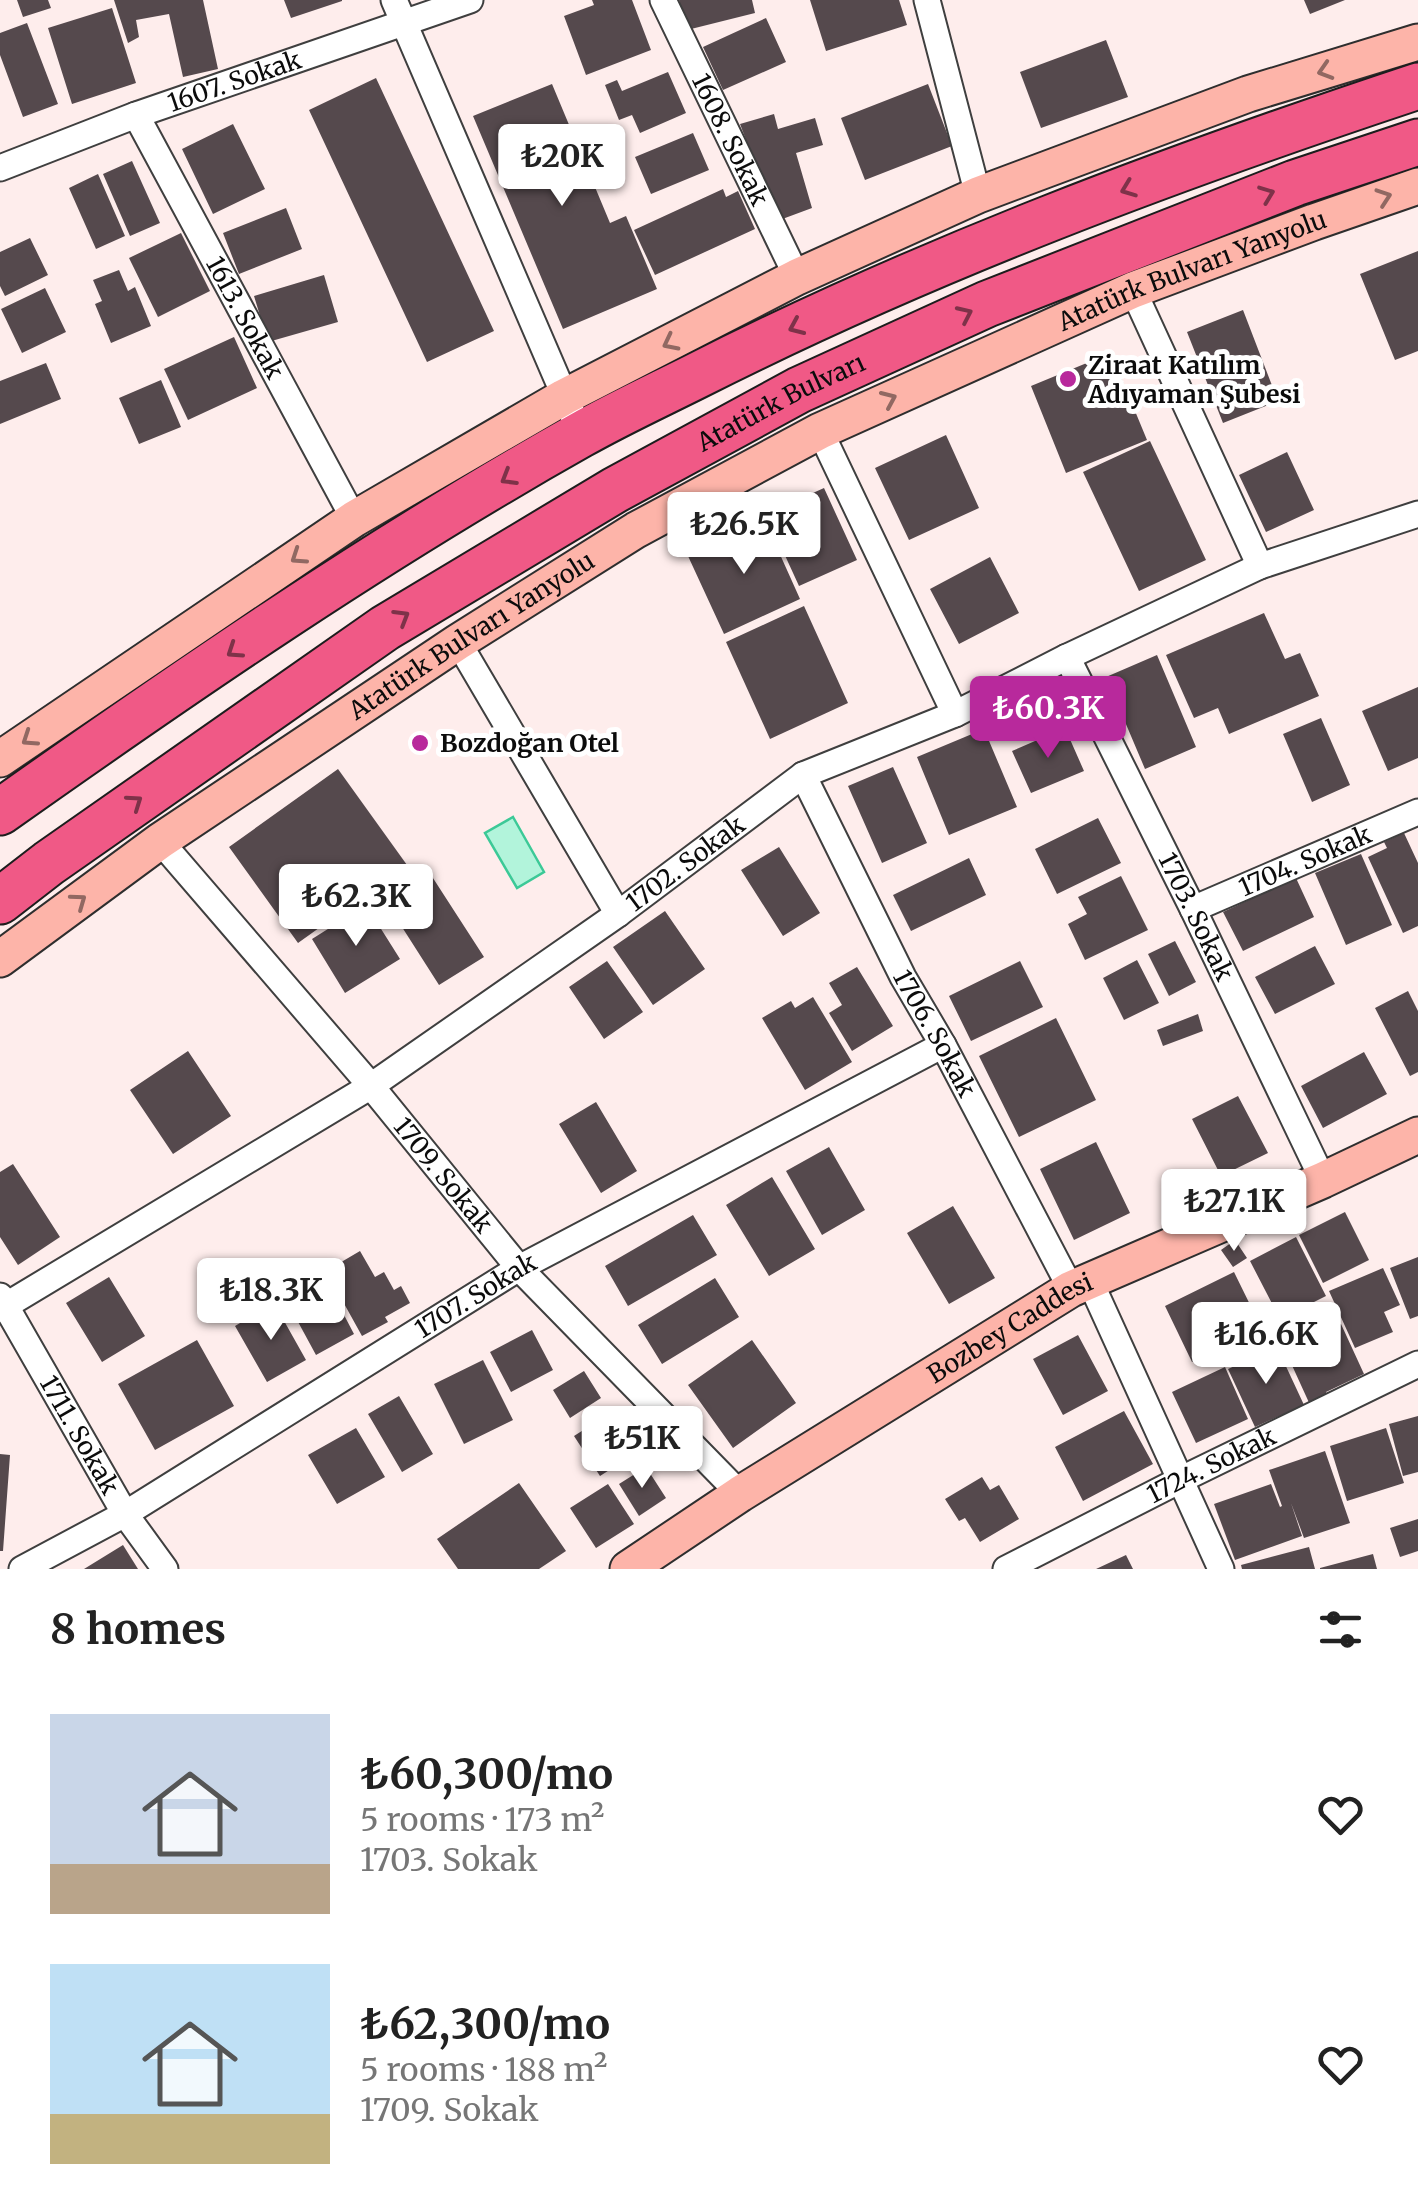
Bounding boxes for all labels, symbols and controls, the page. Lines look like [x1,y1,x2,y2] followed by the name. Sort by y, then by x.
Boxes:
[163,43,305,119] street label: 1607. Sokak
[1317,59,1334,79] one-way arrow
[685,68,776,211] street label: 1608. Sokak
[503,124,621,209] pin: ₺20K
[520,136,604,176] text: ₺20K
[1121,177,1138,198] one-way arrow
[1258,186,1275,206] one-way arrow
[1375,189,1392,209] one-way arrow
[1052,203,1331,338] street label: Atatürk Bulvarı Yanyolu
[199,251,291,384] street label: 1613. Sokak
[955,306,973,326] one-way arrow
[788,315,806,335] one-way arrow
[663,331,681,350] one-way arrow
[690,346,870,459] street label: Atatürk Bulvarı
[1087,349,1301,410] place label: Ziraat Katılım Adıyaman Şubesi
[1057,368,1079,390] marker: Ziraat Katılım Adıyaman Şubesi
[879,391,897,411] one-way arrow
[501,466,519,485] one-way arrow
[663,492,825,577] pin: ₺26.5K
[689,504,799,544] text: ₺26.5K
[342,544,600,727] street label: Atatürk Bulvarı Yanyolu
[291,545,310,563] one-way arrow
[392,610,410,629] one-way arrow
[226,639,244,658] one-way arrow
[967,676,1129,761] pin: ₺60.3K
[992,688,1104,728] text: ₺60.3K
[21,727,39,746] one-way arrow
[440,727,619,759] place label: Bozdoğan Otel
[409,732,431,754] marker: Bozdoğan Otel
[124,796,143,814] one-way arrow
[619,808,751,918] street label: 1702. Sokak
[1234,818,1376,903] street label: 1704. Sokak
[1151,847,1241,986] street label: 1703. Sokak
[275,864,437,949] pin: ₺62.3K
[301,876,411,916] text: ₺62.3K
[67,895,86,913] one-way arrow
[886,965,983,1102] street label: 1706. Sokak
[387,1111,500,1239] street label: 1709. Sokak
[1153,1169,1315,1254] pin: ₺27.1K
[1183,1181,1285,1221] text: ₺27.1K
[409,1246,542,1345] street label: 1707. Sokak
[190,1258,352,1343] pin: ₺18.3K
[921,1266,1098,1390] street label: Bozbey Caddesi
[219,1270,323,1310] text: ₺18.3K
[1185,1302,1347,1387] pin: ₺16.6K
[1214,1314,1318,1354] text: ₺16.6K
[33,1369,126,1500] street label: 1711. Sokak
[583,1406,701,1491] pin: ₺51K
[604,1418,680,1458] text: ₺51K
[1141,1420,1281,1510] street label: 1724. Sokak
[1313,1602,1368,1657] icon: filters
[50,1603,226,1655] text: 8 homes
[360,1748,613,1800] text: ₺60,300/mo
[130,1754,250,1874] icon: home
[1313,1787,1368,1842] icon: heart
[360,1800,604,1840] text: 5 rooms · 173 m²
[360,1840,537,1880] text: 1703. Sokak
[360,1998,610,2050] text: ₺62,300/mo
[130,2004,250,2124] icon: home
[1313,2037,1368,2092] icon: heart
[360,2050,607,2090] text: 5 rooms · 188 m²
[360,2090,539,2130] text: 1709. Sokak

